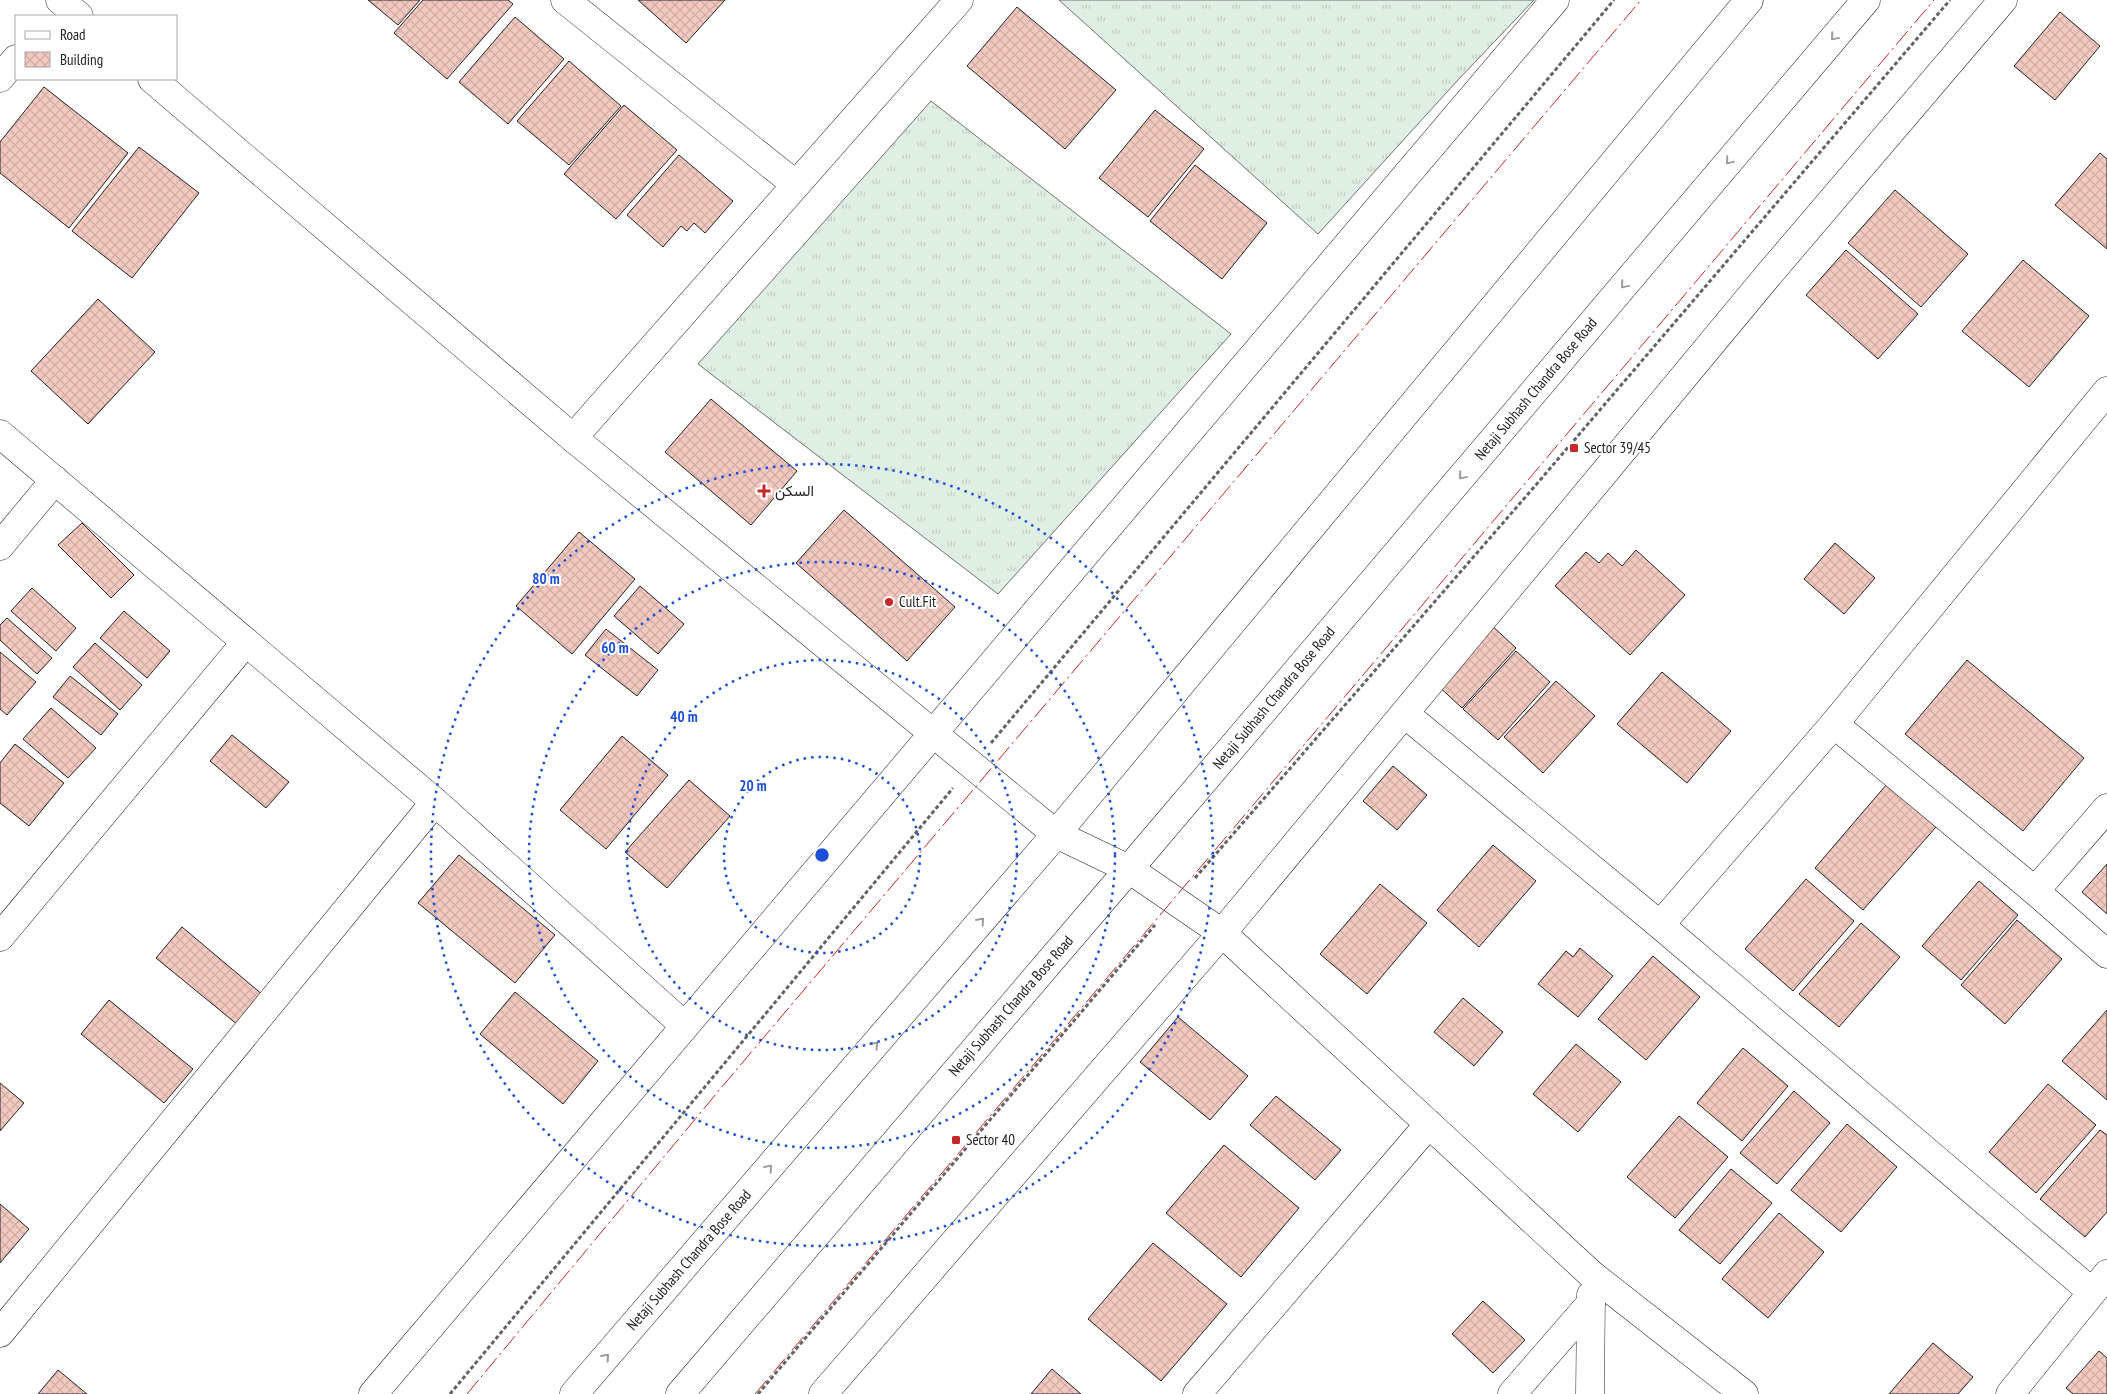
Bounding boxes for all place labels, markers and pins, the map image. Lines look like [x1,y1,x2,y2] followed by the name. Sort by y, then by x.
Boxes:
[1584,438,1651,457] place label: Sector 39/45
[1568,442,1580,454] marker: Sector 39/45
[775,481,814,501] place label: السكن
[757,484,771,498] marker: السكن
[899,592,936,611] place label: Cult.Fit
[883,596,895,608] marker: Cult.Fit
[813,846,831,864] centre of rings
[966,1130,1015,1149] place label: Sector 40
[950,1134,962,1146] marker: Sector 40

